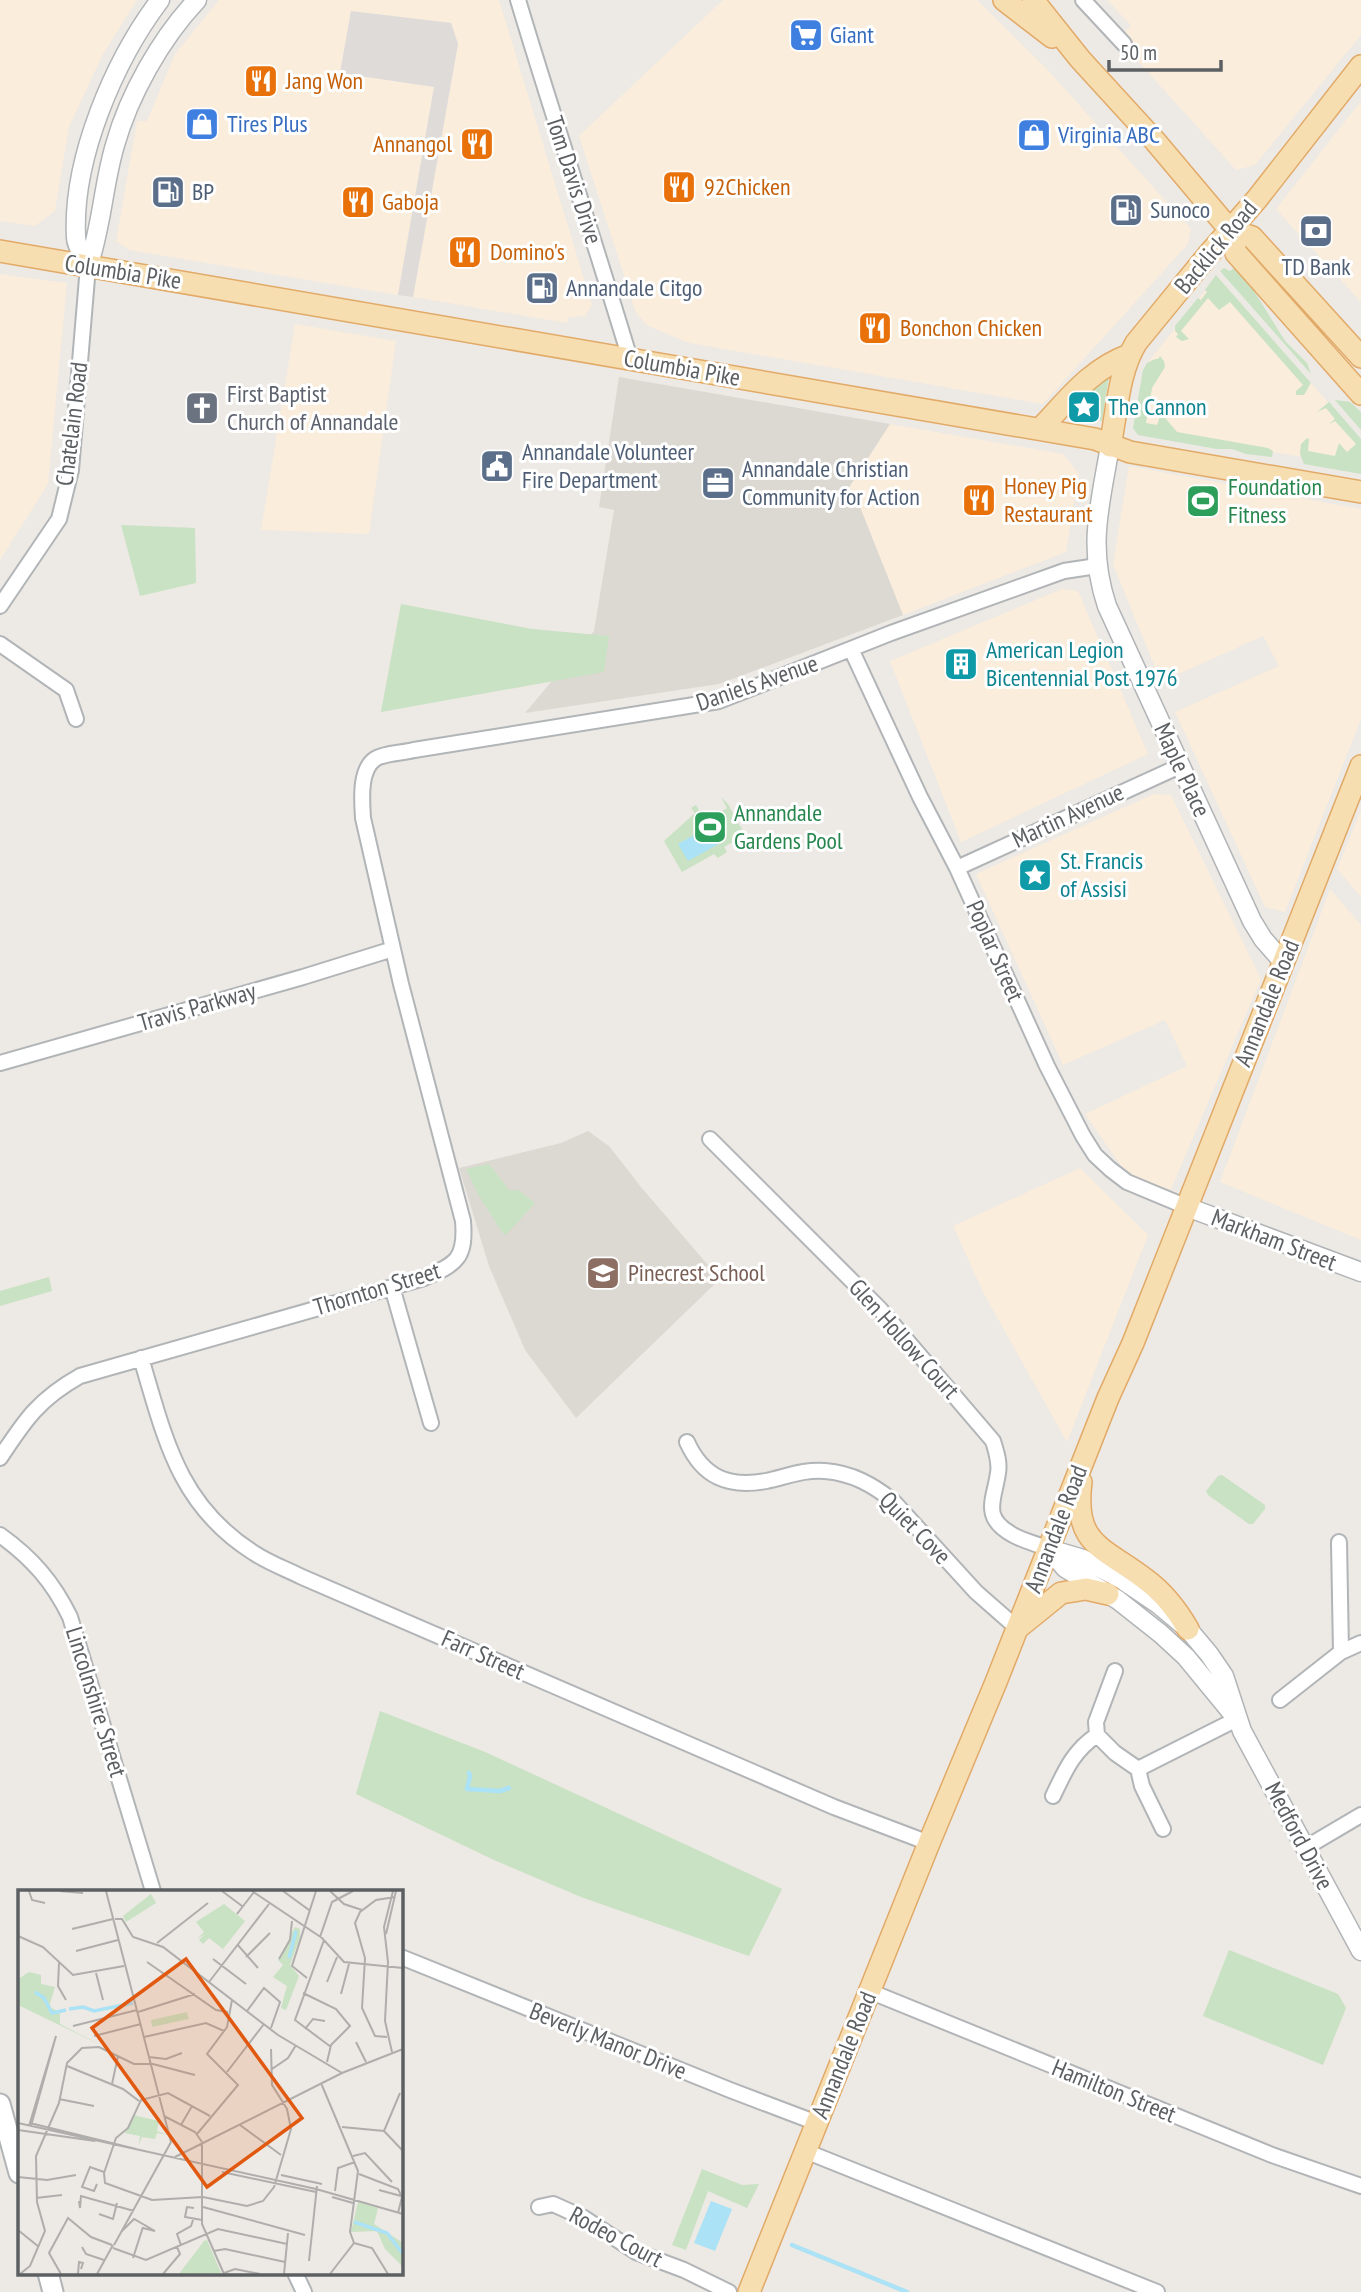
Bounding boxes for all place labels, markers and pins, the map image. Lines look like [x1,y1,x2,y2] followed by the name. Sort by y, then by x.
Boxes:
[787,16,825,54] supermarket icon: Giant
[830,19,874,50] place label: Giant
[242,62,280,100] restaurant icon: Jang Won
[285,65,363,96] place label: Jang Won
[183,105,221,143] shop icon: Tires Plus
[227,108,308,139] place label: Tires Plus
[1015,116,1053,154] shop icon: Virginia ABC
[1057,119,1160,150] place label: Virginia ABC
[458,125,496,163] restaurant icon: Annangol
[373,128,452,159] place label: Annangol
[660,168,698,206] restaurant icon: 92Chicken
[704,171,790,202] place label: 92Chicken
[149,173,187,211] fuel station icon: BP
[192,176,214,207] place label: BP
[339,183,377,221] restaurant icon: Gaboja
[382,186,439,217] place label: Gaboja
[1107,191,1145,229] fuel station icon: Sunoco
[1150,194,1210,225] place label: Sunoco
[1297,212,1335,250] bank icon: TD Bank
[446,233,484,271] restaurant icon: Domino's
[490,236,565,267] place label: Domino's
[1281,251,1351,282] place label: TD Bank
[523,269,561,307] fuel station icon: Annandale Citgo
[566,272,703,303] place label: Annandale Citgo
[856,309,894,347] restaurant icon: Bonchon Chicken
[900,312,1042,343] place label: Bonchon Chicken
[227,378,399,437] place label: First Baptist Church of Annandale
[1065,388,1103,426] place icon: The Cannon
[183,389,221,427] church icon: First Baptist Church of Annandale
[1108,391,1207,422] place label: The Cannon
[522,436,694,495] place label: Annandale Volunteer Fire Department
[478,447,516,485] public building icon: Annandale Volunteer Fire Department
[742,453,920,512] place label: Annandale Christian Community for Action
[699,464,737,502] office icon: Annandale Christian Community for Action
[1004,470,1093,529] place label: Honey Pig Restaurant
[1228,471,1322,530] place label: Foundation Fitness
[960,481,998,519] restaurant icon: Honey Pig Restaurant
[1184,482,1222,520] sports icon: Foundation Fitness
[986,634,1177,693] place label: American Legion Bicentennial Post 1976
[942,645,980,683] building icon: American Legion Bicentennial Post 1976
[734,797,843,856] place label: Annandale Gardens Pool
[691,808,729,846] sports icon: Annandale Gardens Pool
[1060,845,1143,904] place label: St. Francis of Assisi
[1016,856,1054,894] place icon: St. Francis of Assisi
[584,1254,622,1292] school or university icon: Pinecrest School
[628,1257,765,1288] place label: Pinecrest School

